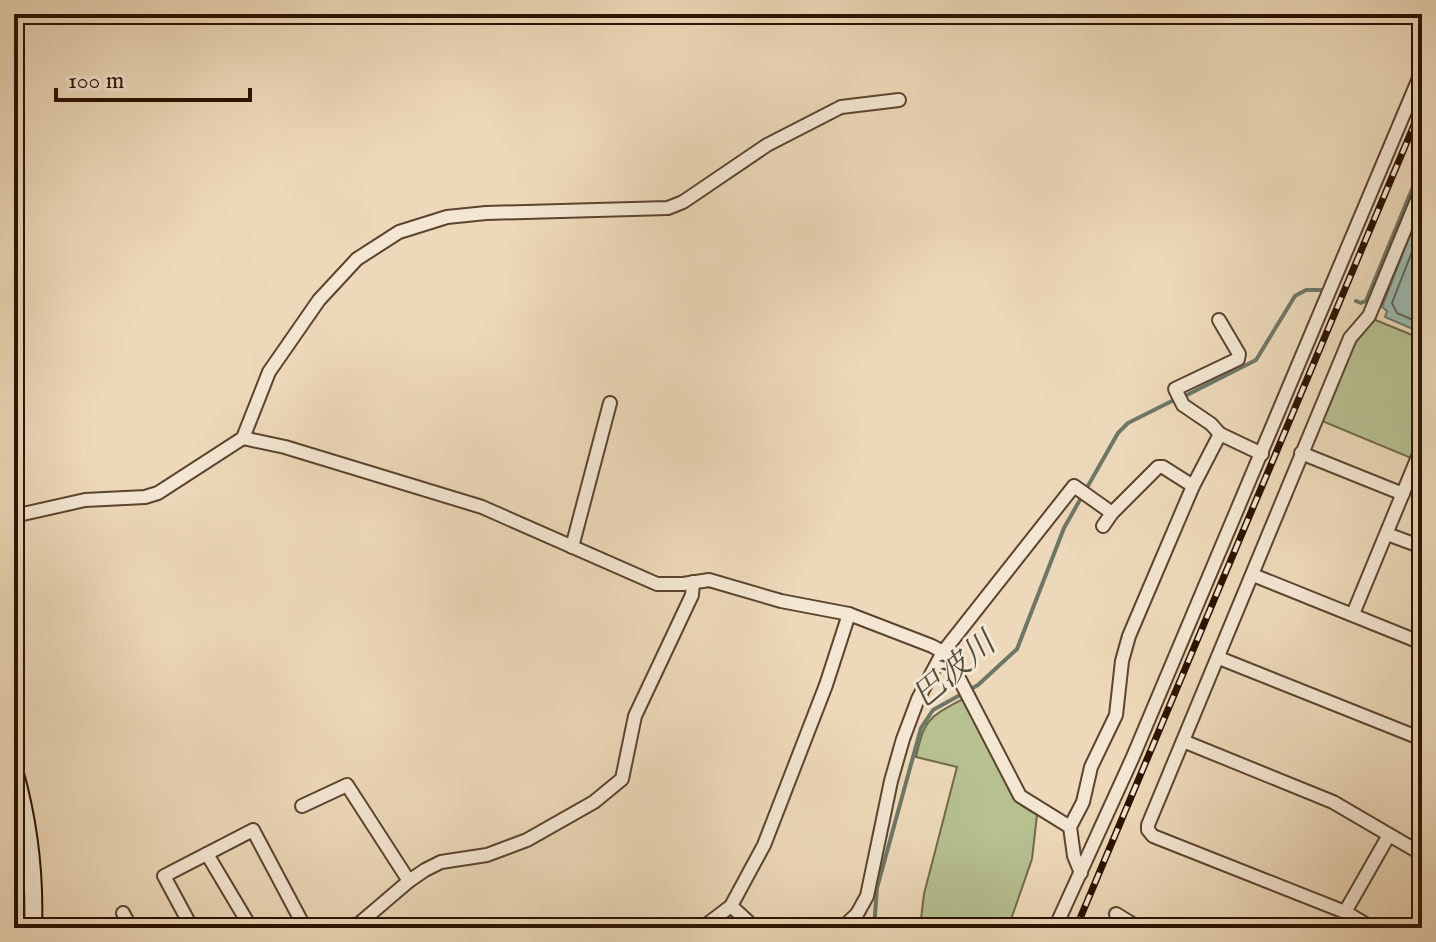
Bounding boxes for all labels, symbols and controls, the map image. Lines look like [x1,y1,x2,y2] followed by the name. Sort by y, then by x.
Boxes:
[56,52,250,102] scale bar
[68,66,124,97] text: 100 m
[905,623,1007,718] water label: 巴波川

